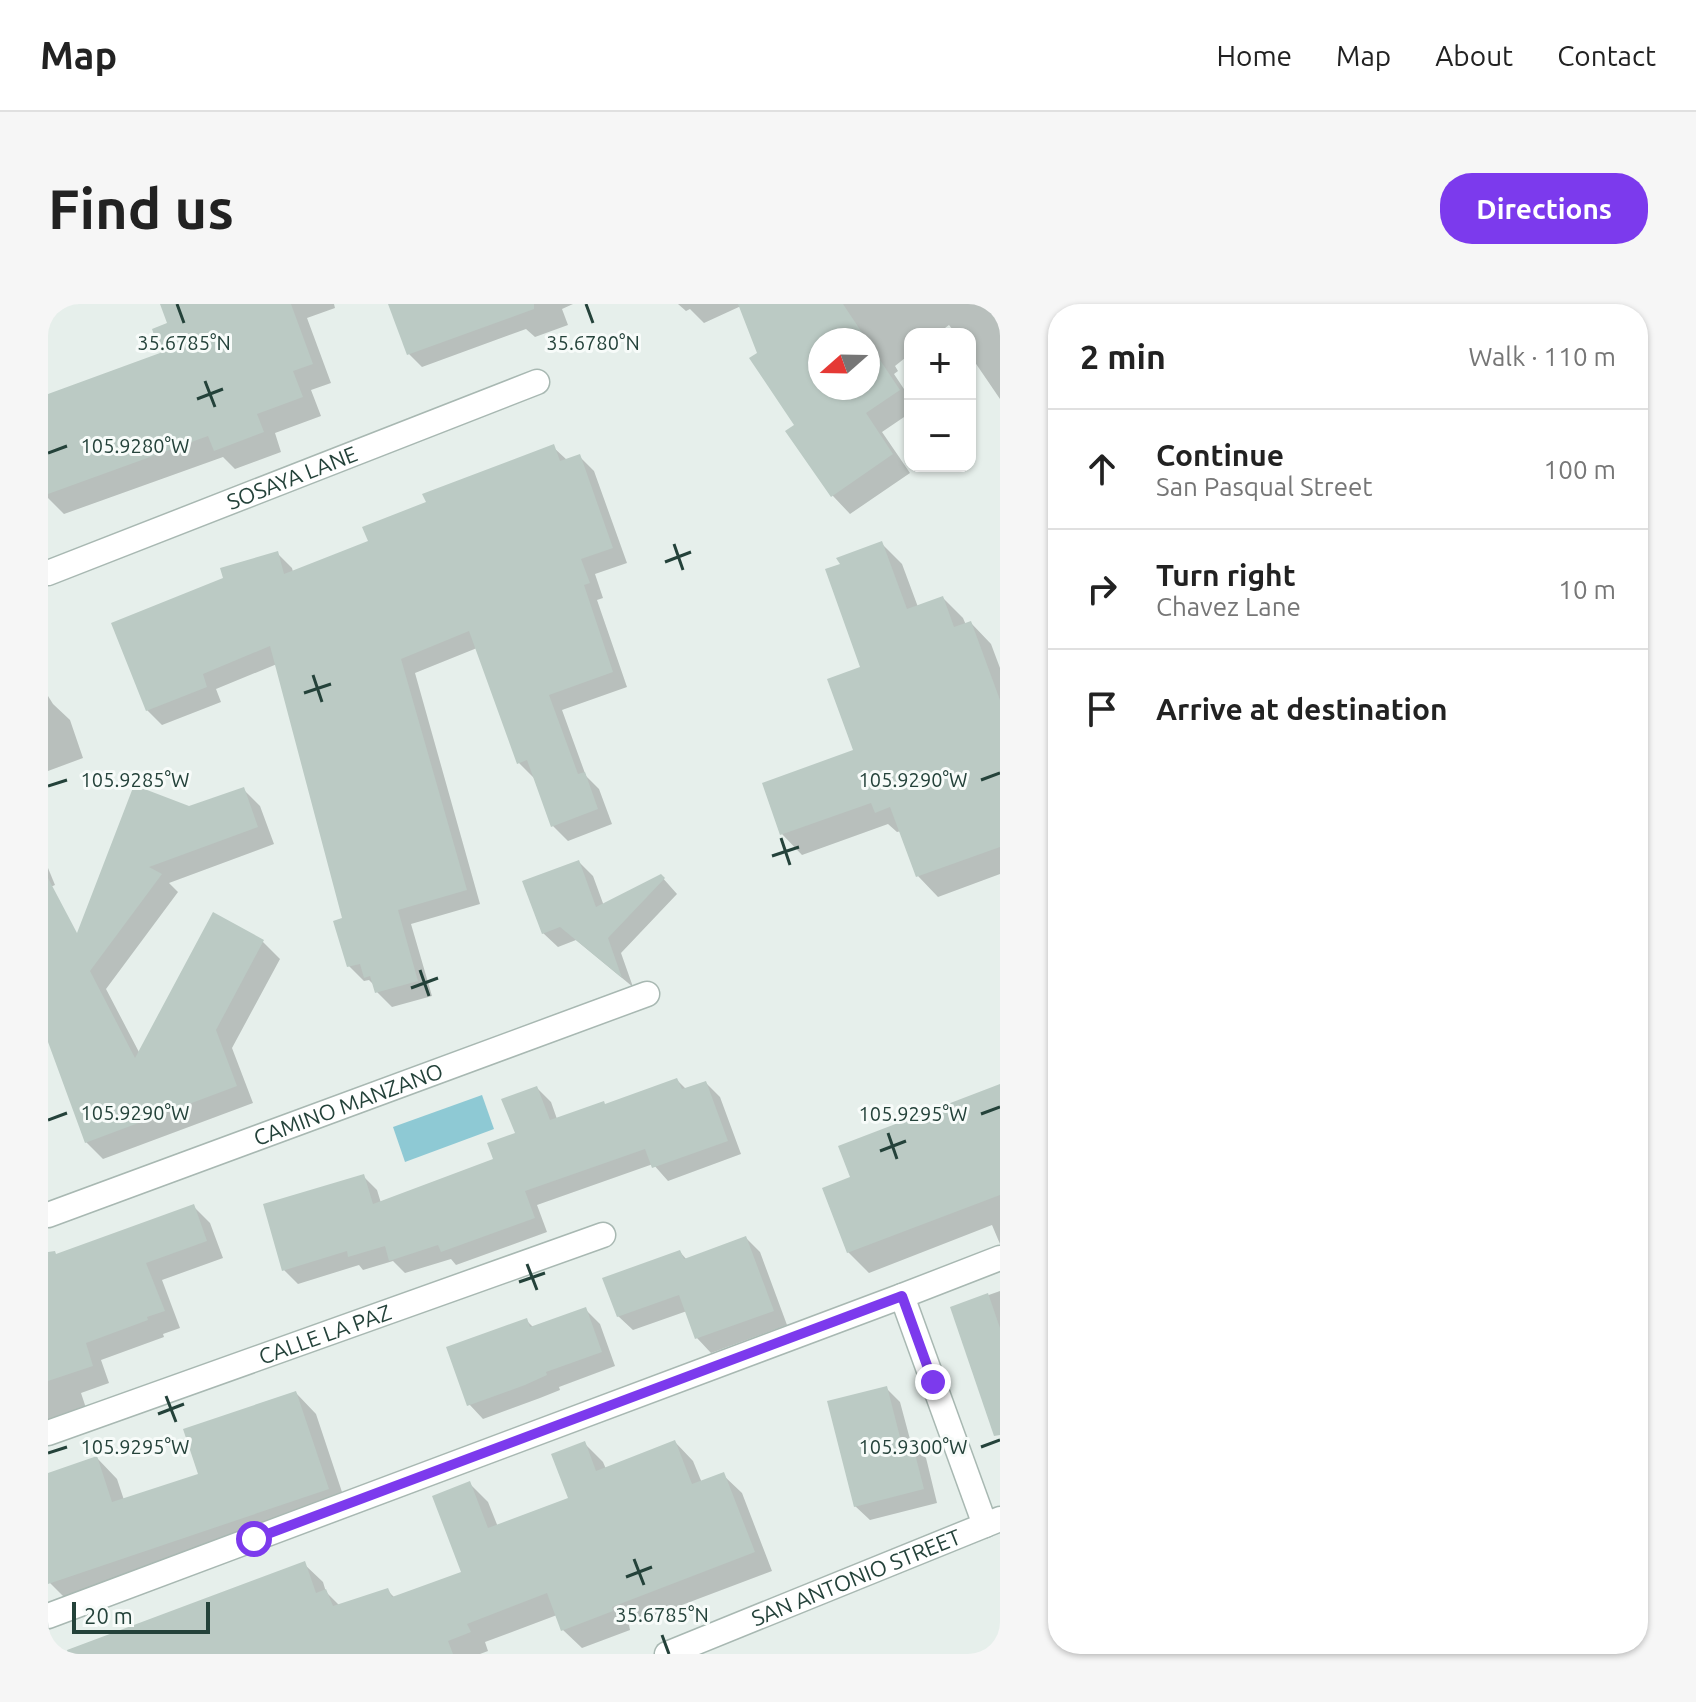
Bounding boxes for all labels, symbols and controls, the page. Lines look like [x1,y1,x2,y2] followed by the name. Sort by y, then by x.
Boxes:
[40,34,117,76] text: Map
[1217,40,1292,71] text: Home
[1336,40,1391,71] text: Map
[1435,40,1513,71] text: About
[1557,40,1656,71] text: Contact
[1440,173,1648,244] button: Directions
[48,177,234,240] text: Find us
[808,328,880,400] north arrow
[904,328,976,472] map controls
[904,328,976,400] button: +
[137,331,231,354] text: 35.6785°N
[546,331,640,354] text: 35.6780°N
[1080,337,1166,375] text: 2 min
[1468,342,1616,371] text: Walk · 110 m
[904,400,976,472] button: −
[81,434,189,457] text: 105.9280°W
[1156,438,1284,472] text: Continue
[223,441,361,514] street label: SOSAYA LANE
[1080,447,1124,491] icon: ahead
[1544,455,1616,484] text: 100 m
[1156,472,1373,501] text: San Pasqual Street
[1156,558,1296,592] text: Turn right
[1080,567,1124,611] icon: right
[1558,575,1616,604] text: 10 m
[1156,592,1301,621] text: Chavez Lane
[1080,687,1124,731] icon: arrive
[1156,692,1448,726] text: Arrive at destination
[81,768,189,791] text: 105.9285°W
[859,768,967,791] text: 105.9290°W
[250,1057,446,1150] street label: CAMINO MANZANO
[81,1101,189,1124] text: 105.9290°W
[859,1102,967,1125] text: 105.9295°W
[255,1299,394,1369] street label: CALLE LA PAZ
[915,1364,951,1400] route end
[81,1435,189,1458] text: 105.9295°W
[859,1435,967,1458] text: 105.9300°W
[236,1521,272,1557] route start
[748,1523,964,1630] street label: SAN ANTONIO STREET
[72,1598,210,1634] scale bar
[84,1603,133,1628] text: 20 m
[615,1603,709,1626] text: 35.6785°N

